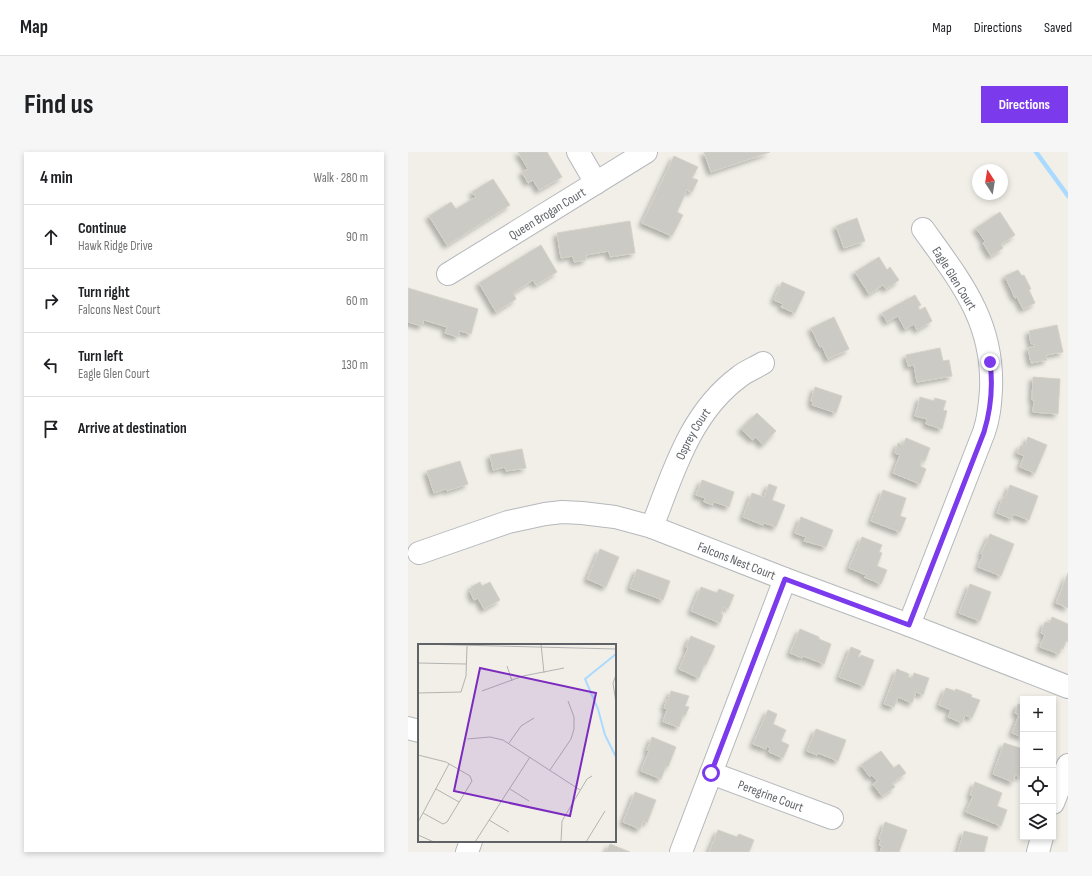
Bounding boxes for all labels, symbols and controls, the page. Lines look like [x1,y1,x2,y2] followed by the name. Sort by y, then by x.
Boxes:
[20,16,48,39] text: Map
[932,19,952,36] text: Map
[974,19,1022,36] text: Directions
[1044,19,1072,36] text: Saved
[981,86,1068,123] button: Directions
[24,88,93,121] text: Find us
[972,164,1008,200] north arrow
[40,168,73,188] text: 4 min
[314,170,368,186] text: Walk · 280 m
[506,184,589,244] street label: Queen Brogan Court
[78,219,127,238] text: Continue
[40,226,62,248] icon: ahead
[346,229,368,245] text: 90 m
[78,238,153,254] text: Hawk Ridge Drive
[928,244,980,313] street label: Eagle Glen Court
[78,283,130,302] text: Turn right
[40,290,62,312] icon: right
[346,293,368,309] text: 60 m
[78,302,160,318] text: Falcons Nest Court
[78,347,123,366] text: Turn left
[981,353,999,371] route end
[40,354,62,376] icon: left
[342,357,368,373] text: 130 m
[78,366,150,382] text: Eagle Glen Court
[672,405,714,462] street label: Osprey Court
[40,418,62,440] icon: arrive
[78,419,187,438] text: Arrive at destination
[695,539,778,584] street label: Falcons Nest Court
[418,644,616,842] inset map
[1020,696,1056,840] map controls
[1020,696,1056,732] button: +
[1020,732,1056,768] button: −
[702,764,720,782] route start
[1020,768,1056,804] button: locate
[736,777,806,816] street label: Peregrine Court
[1020,804,1056,840] button: layers

